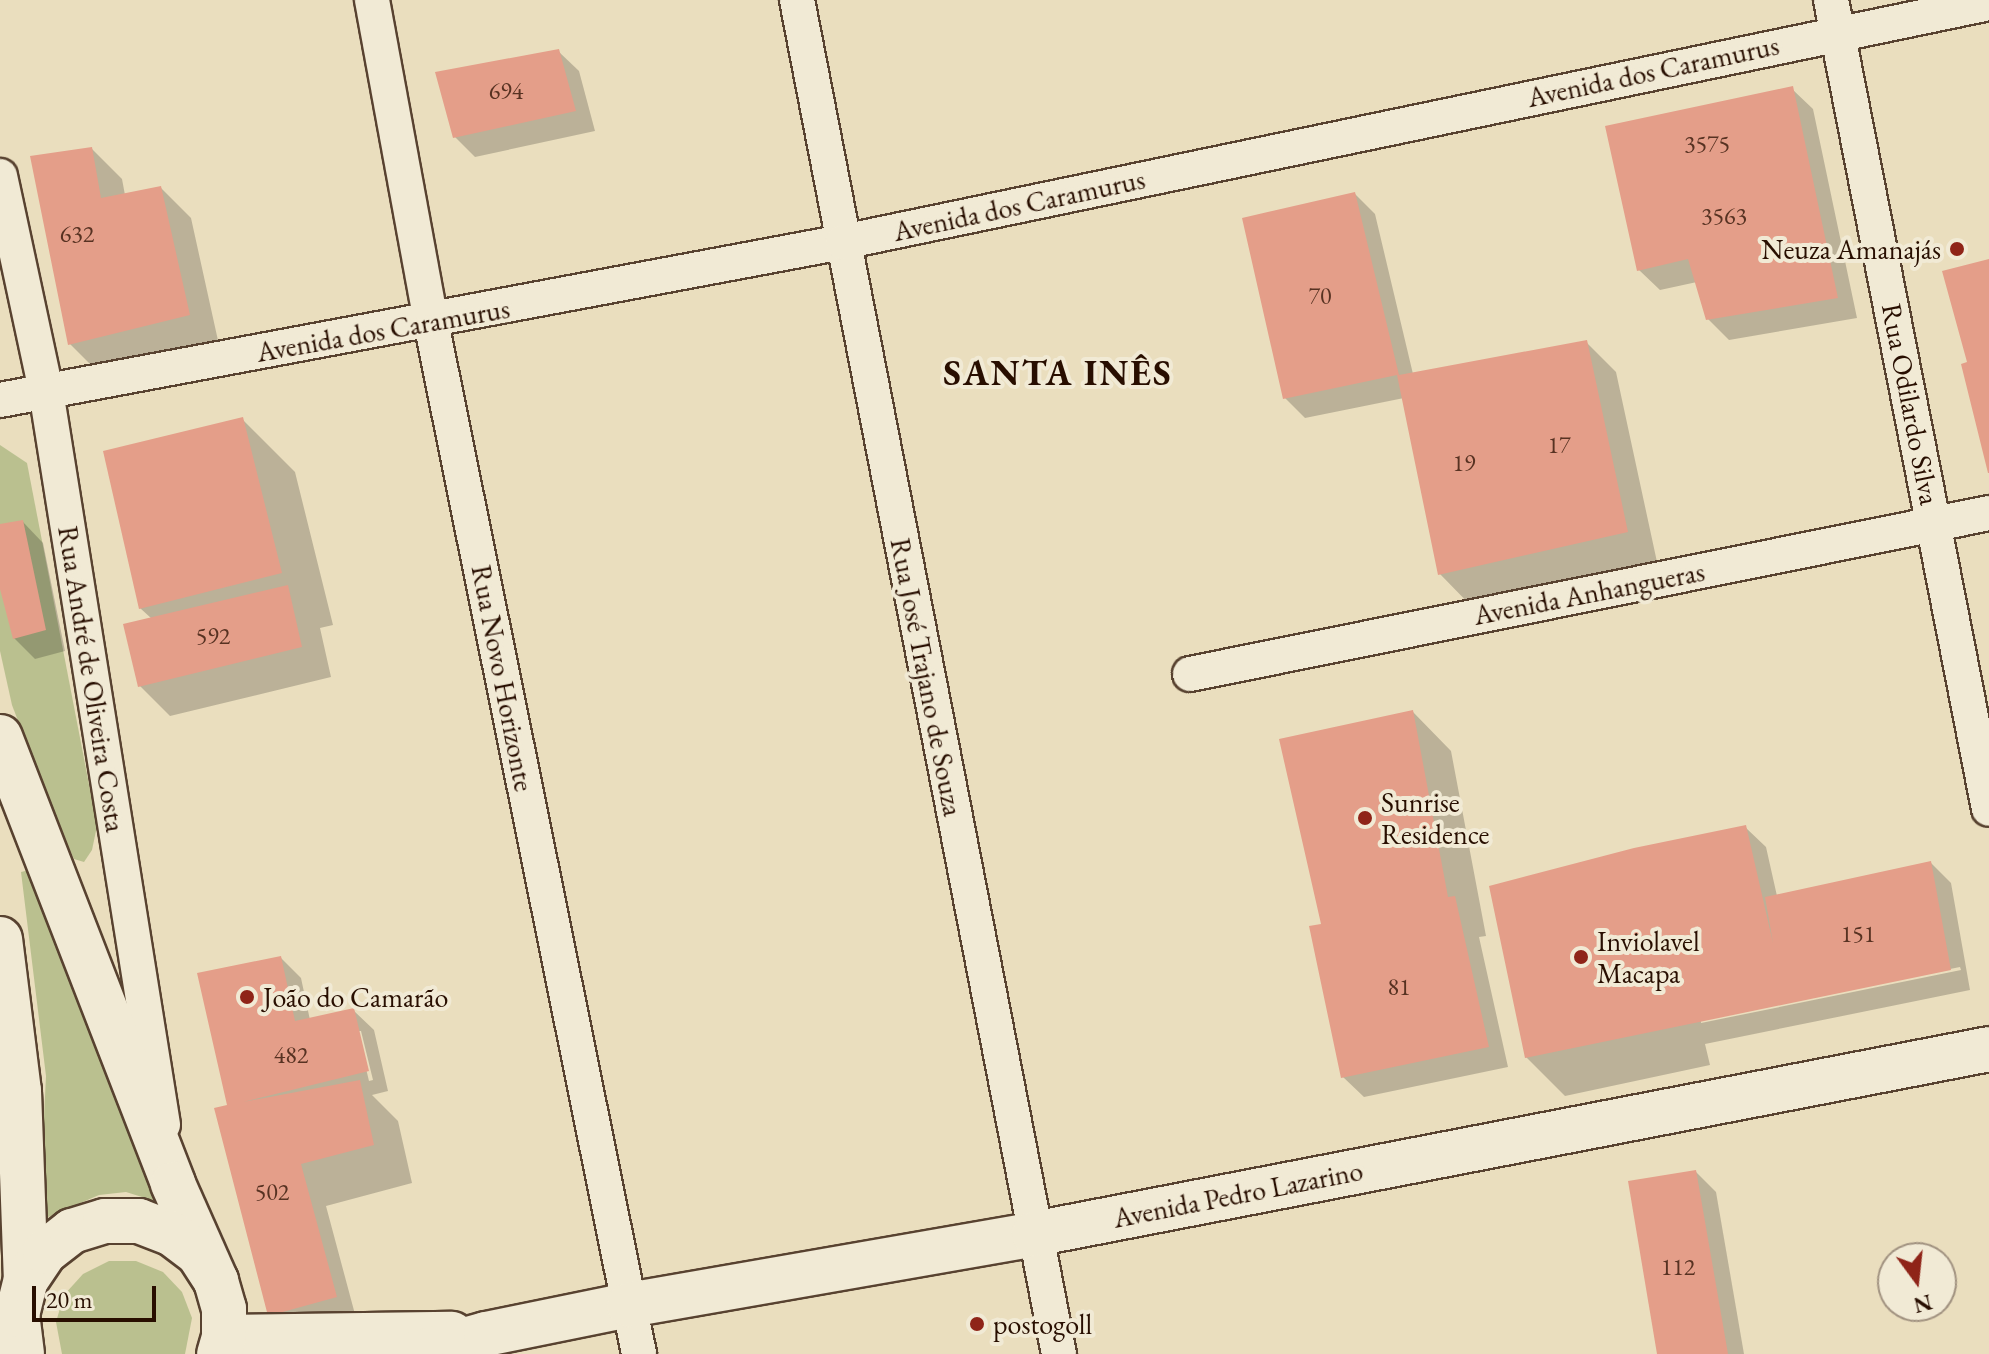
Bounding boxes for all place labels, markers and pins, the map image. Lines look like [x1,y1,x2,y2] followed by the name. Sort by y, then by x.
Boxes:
[1761,232,1941,266] place label: Neuza Amanajás
[1948,240,1966,258] marker: Neuza Amanajás
[1381,785,1489,851] place label: Sunrise Residence
[1356,809,1374,827] marker: Sunrise Residence
[1597,924,1700,990] place label: Inviolavel Macapa
[1572,948,1590,966] marker: Inviolavel Macapa
[263,980,448,1014] place label: João do Camarão
[238,988,256,1006] marker: João do Camarão
[993,1307,1092,1341] place label: postogoll
[968,1315,986,1333] marker: postogoll

